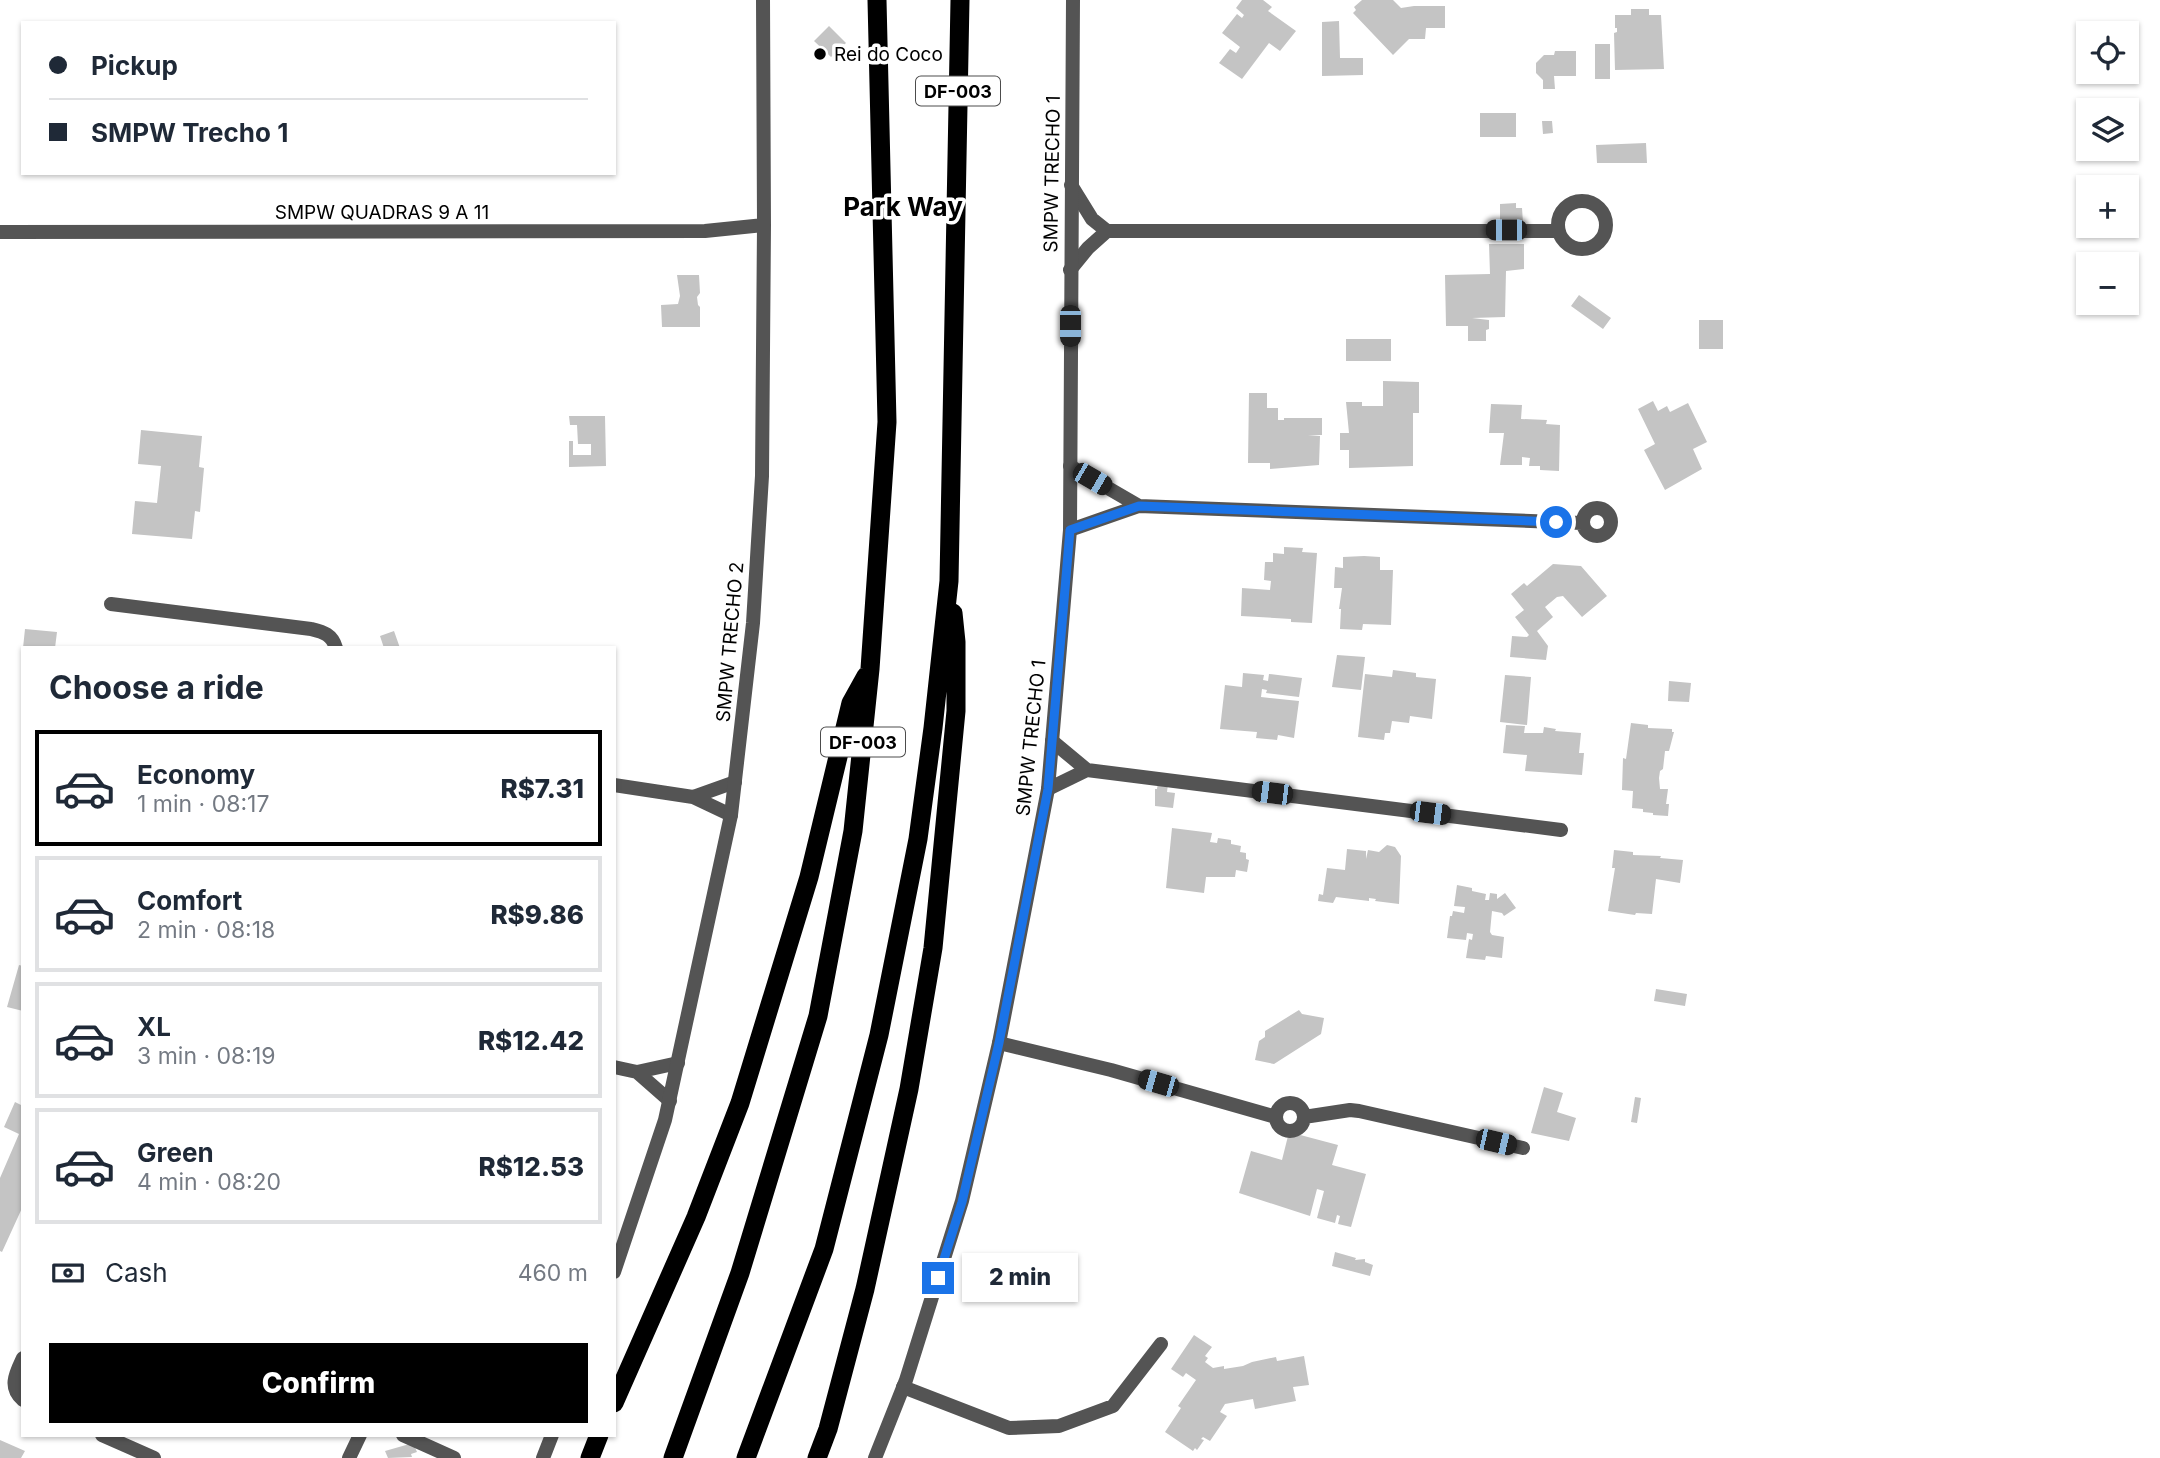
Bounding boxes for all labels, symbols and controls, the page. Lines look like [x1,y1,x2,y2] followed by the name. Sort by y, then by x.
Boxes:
[2076,21,2139,315] map controls
[2076,21,2139,84] button: locate
[834,43,943,66] place label: Rei do Coco
[812,46,828,62] marker: Rei do Coco
[91,50,178,81] text: Pickup
[916,76,1000,106] road number: DF-003
[1039,95,1065,253] street label: SMPW TRECHO 1
[2076,98,2139,161] button: layers
[91,117,288,148] text: SMPW Trecho 1
[2076,175,2139,238] button: +
[843,191,963,222] district label: Park Way
[275,201,489,224] street label: SMPW QUADRAS 9 A 11
[1486,220,1528,241] car
[2076,252,2139,315] button: −
[1060,305,1081,347] car
[1069,459,1116,499] car
[1540,506,1572,538] route start
[712,561,748,723] street label: SMPW TRECHO 2
[1011,659,1051,817] street label: SMPW TRECHO 1
[49,668,264,707] text: Choose a ride
[821,728,905,756] road number: DF-003
[53,757,116,820] icon: car
[137,759,255,790] text: Economy
[500,773,584,804] text: R$7.31
[1250,780,1295,806] car
[137,790,269,818] text: 1 min · 08:17
[1408,800,1453,826] car
[53,883,116,946] icon: car
[137,885,242,916] text: Comfort
[490,899,584,930] text: R$9.86
[137,916,275,944] text: 2 min · 08:18
[53,1009,116,1072] icon: car
[137,1011,171,1042] text: XL
[478,1025,584,1056] text: R$12.42
[137,1042,276,1070] text: 3 min · 08:19
[1135,1067,1182,1099] car
[1474,1127,1519,1157] car
[53,1135,116,1198] icon: car
[137,1137,214,1168] text: Green
[478,1151,584,1182] text: R$12.53
[137,1168,281,1196] text: 4 min · 08:20
[49,1254,87,1292] icon: cash
[962,1254,1078,1302] callout: 2 min
[105,1257,168,1288] text: Cash
[518,1259,588,1287] text: 460 m
[922,1262,954,1294] route end
[989,1263,1051,1291] text: 2 min
[49,1343,588,1423] button: Confirm

